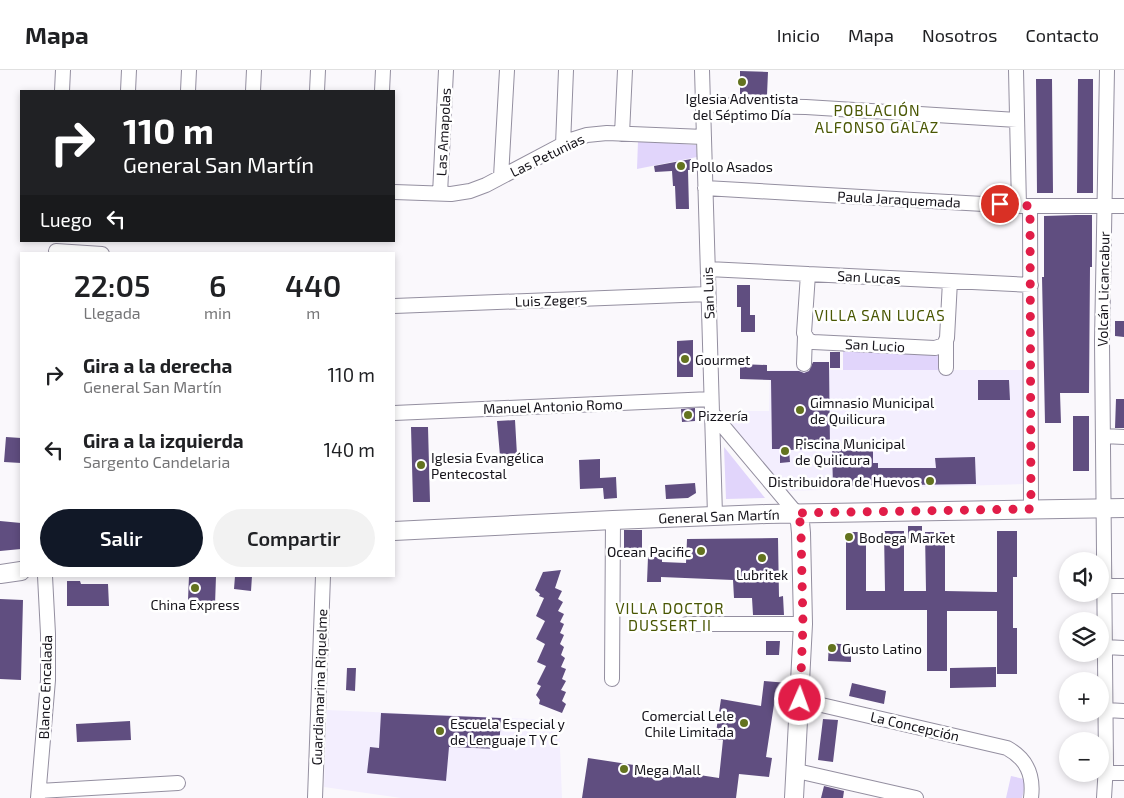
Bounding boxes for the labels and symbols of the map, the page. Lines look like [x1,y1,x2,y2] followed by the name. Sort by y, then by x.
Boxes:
[736,76,748,88] marker: Iglesia Adventista del Séptimo Día
[432,87,454,177] street label: Las Amapolas
[686,90,798,123] place label: Iglesia Adventista del Séptimo Día
[815,101,939,136] district label: POBLACIÓN ALFONSO GALAZ
[507,130,587,180] street label: Las Petunias
[691,158,773,175] place label: Pollo Asados
[675,160,687,172] marker: Pollo Asados
[979,183,1021,225] pin
[837,187,961,211] street label: Paula Jaraquemada
[1093,231,1113,347] street label: Volcán Licancabur
[699,266,717,320] street label: San Luis
[837,267,901,287] street label: San Lucas
[515,290,587,310] street label: Luis Zegers
[814,306,946,324] district label: VILLA SAN LUCAS
[844,335,906,355] street label: San Lucio
[695,351,750,368] place label: Gourmet
[679,353,691,365] marker: Gourmet
[810,394,935,427] place label: Gimnasio Municipal de Quilicura
[483,395,623,417] street label: Manuel Antonio Romo
[794,404,806,416] marker: Gimnasio Municipal de Quilicura
[698,407,748,424] place label: Pizzería
[682,409,694,421] marker: Pizzería
[795,435,906,468] place label: Piscina Municipal de Quilicura
[779,445,791,457] marker: Piscina Municipal de Quilicura
[431,449,544,482] place label: Iglesia Evangélica Pentecostal
[415,459,427,471] marker: Iglesia Evangélica Pentecostal
[768,473,920,490] place label: Distribuidora de Huevos
[924,475,936,487] marker: Distribuidora de Huevos
[658,505,780,527] street label: General San Martín
[859,529,955,546] place label: Bodega Market
[843,531,855,543] marker: Bodega Market
[607,543,691,560] place label: Ocean Pacific
[695,545,707,557] marker: Ocean Pacific
[756,552,768,564] marker: Lubritek
[736,566,788,583] place label: Lubritek
[189,582,201,594] marker: China Express
[150,596,240,613] place label: China Express
[615,599,725,634] district label: VILLA DOCTOR DUSSERT II
[308,608,330,766] street label: Guardiamarina Riquelme
[35,634,55,740] street label: Blanco Encalada
[842,640,922,657] place label: Gusto Latino
[826,642,838,654] marker: Gusto Latino
[773,673,825,725] position arrow
[642,707,734,740] place label: Comercial Lele Chile Limitada
[869,707,961,745] street label: La Concepción
[450,715,565,748] place label: Escuela Especial y de Lenguaje T Y C
[738,717,750,729] marker: Comercial Lele Chile Limitada
[434,725,446,737] marker: Escuela Especial y de Lenguaje T Y C
[634,761,701,778] place label: Mega Mall
[618,763,630,775] marker: Mega Mall

